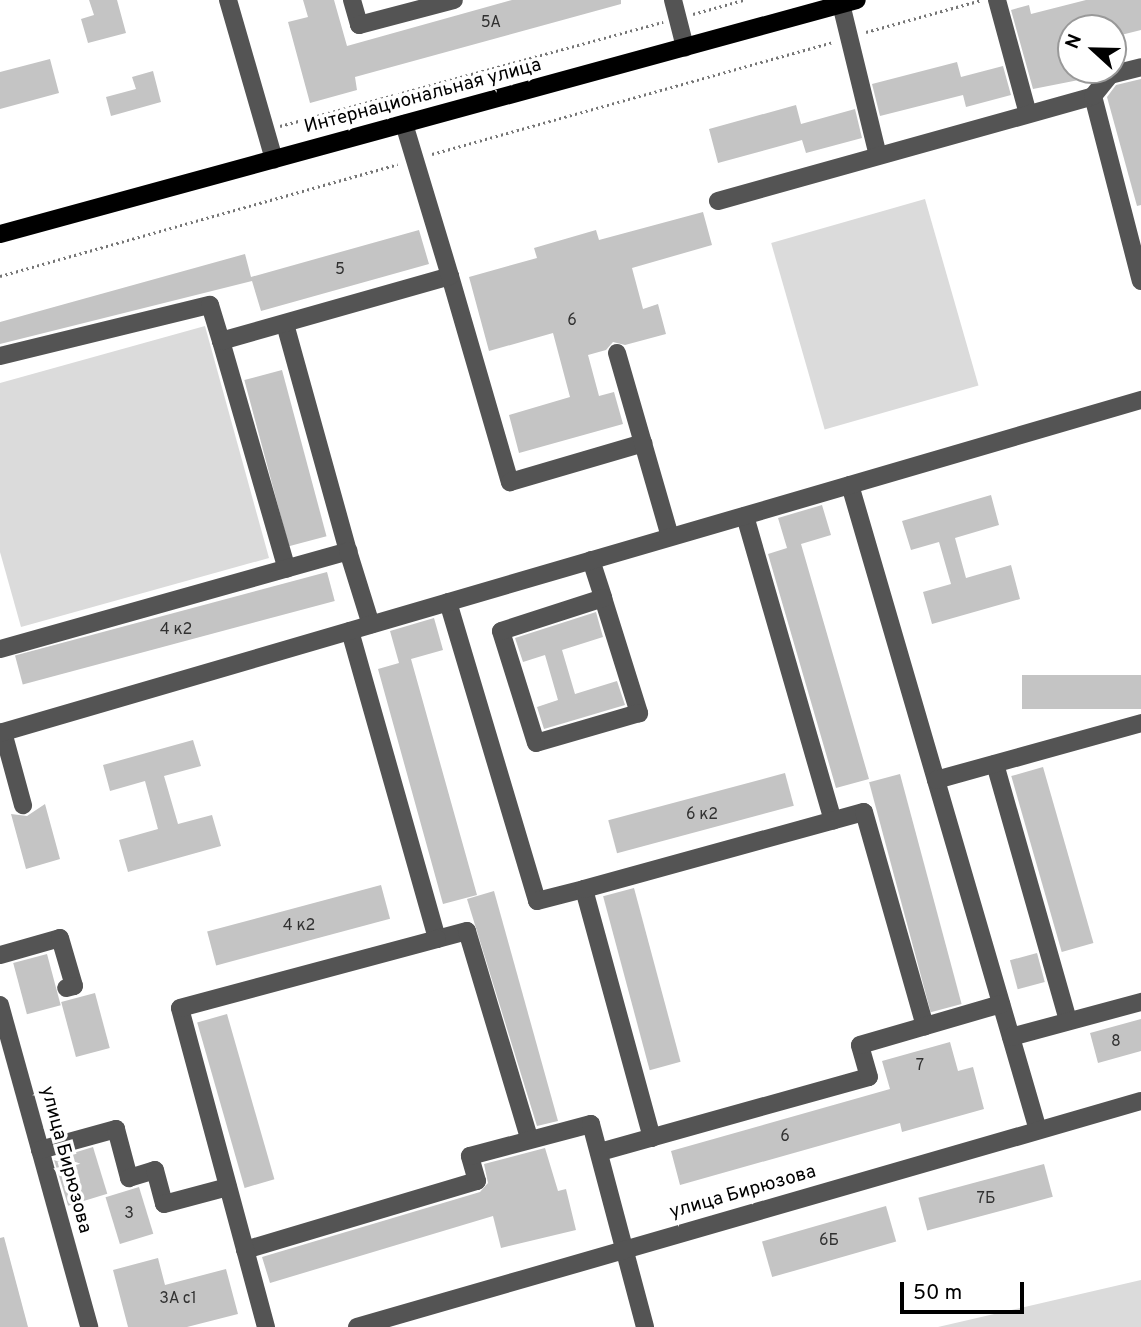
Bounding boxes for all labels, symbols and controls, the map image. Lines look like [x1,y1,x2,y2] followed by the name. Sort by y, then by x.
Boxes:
[481,13,501,33] house number: 5А
[1057,14,1127,84] north arrow
[1061,31,1088,53] text: N
[302,54,544,140] street label: Интернациональная улица
[335,260,345,280] house number: 5
[567,311,577,331] house number: 6
[160,620,192,640] house number: 4 к2
[686,805,718,825] house number: 6 к2
[283,916,315,936] house number: 4 к2
[1111,1032,1121,1052] house number: 8
[916,1056,924,1076] house number: 7
[34,1084,96,1236] street label: улица Бирюзова
[780,1127,790,1147] house number: 6
[667,1161,819,1225] street label: улица Бирюзова
[977,1189,995,1209] house number: 7Б
[124,1204,134,1224] house number: 3
[819,1231,839,1251] house number: 6Б
[903,1268,1027,1312] scale bar
[913,1280,962,1307] text: 50 m
[159,1289,197,1309] house number: 3А с1

